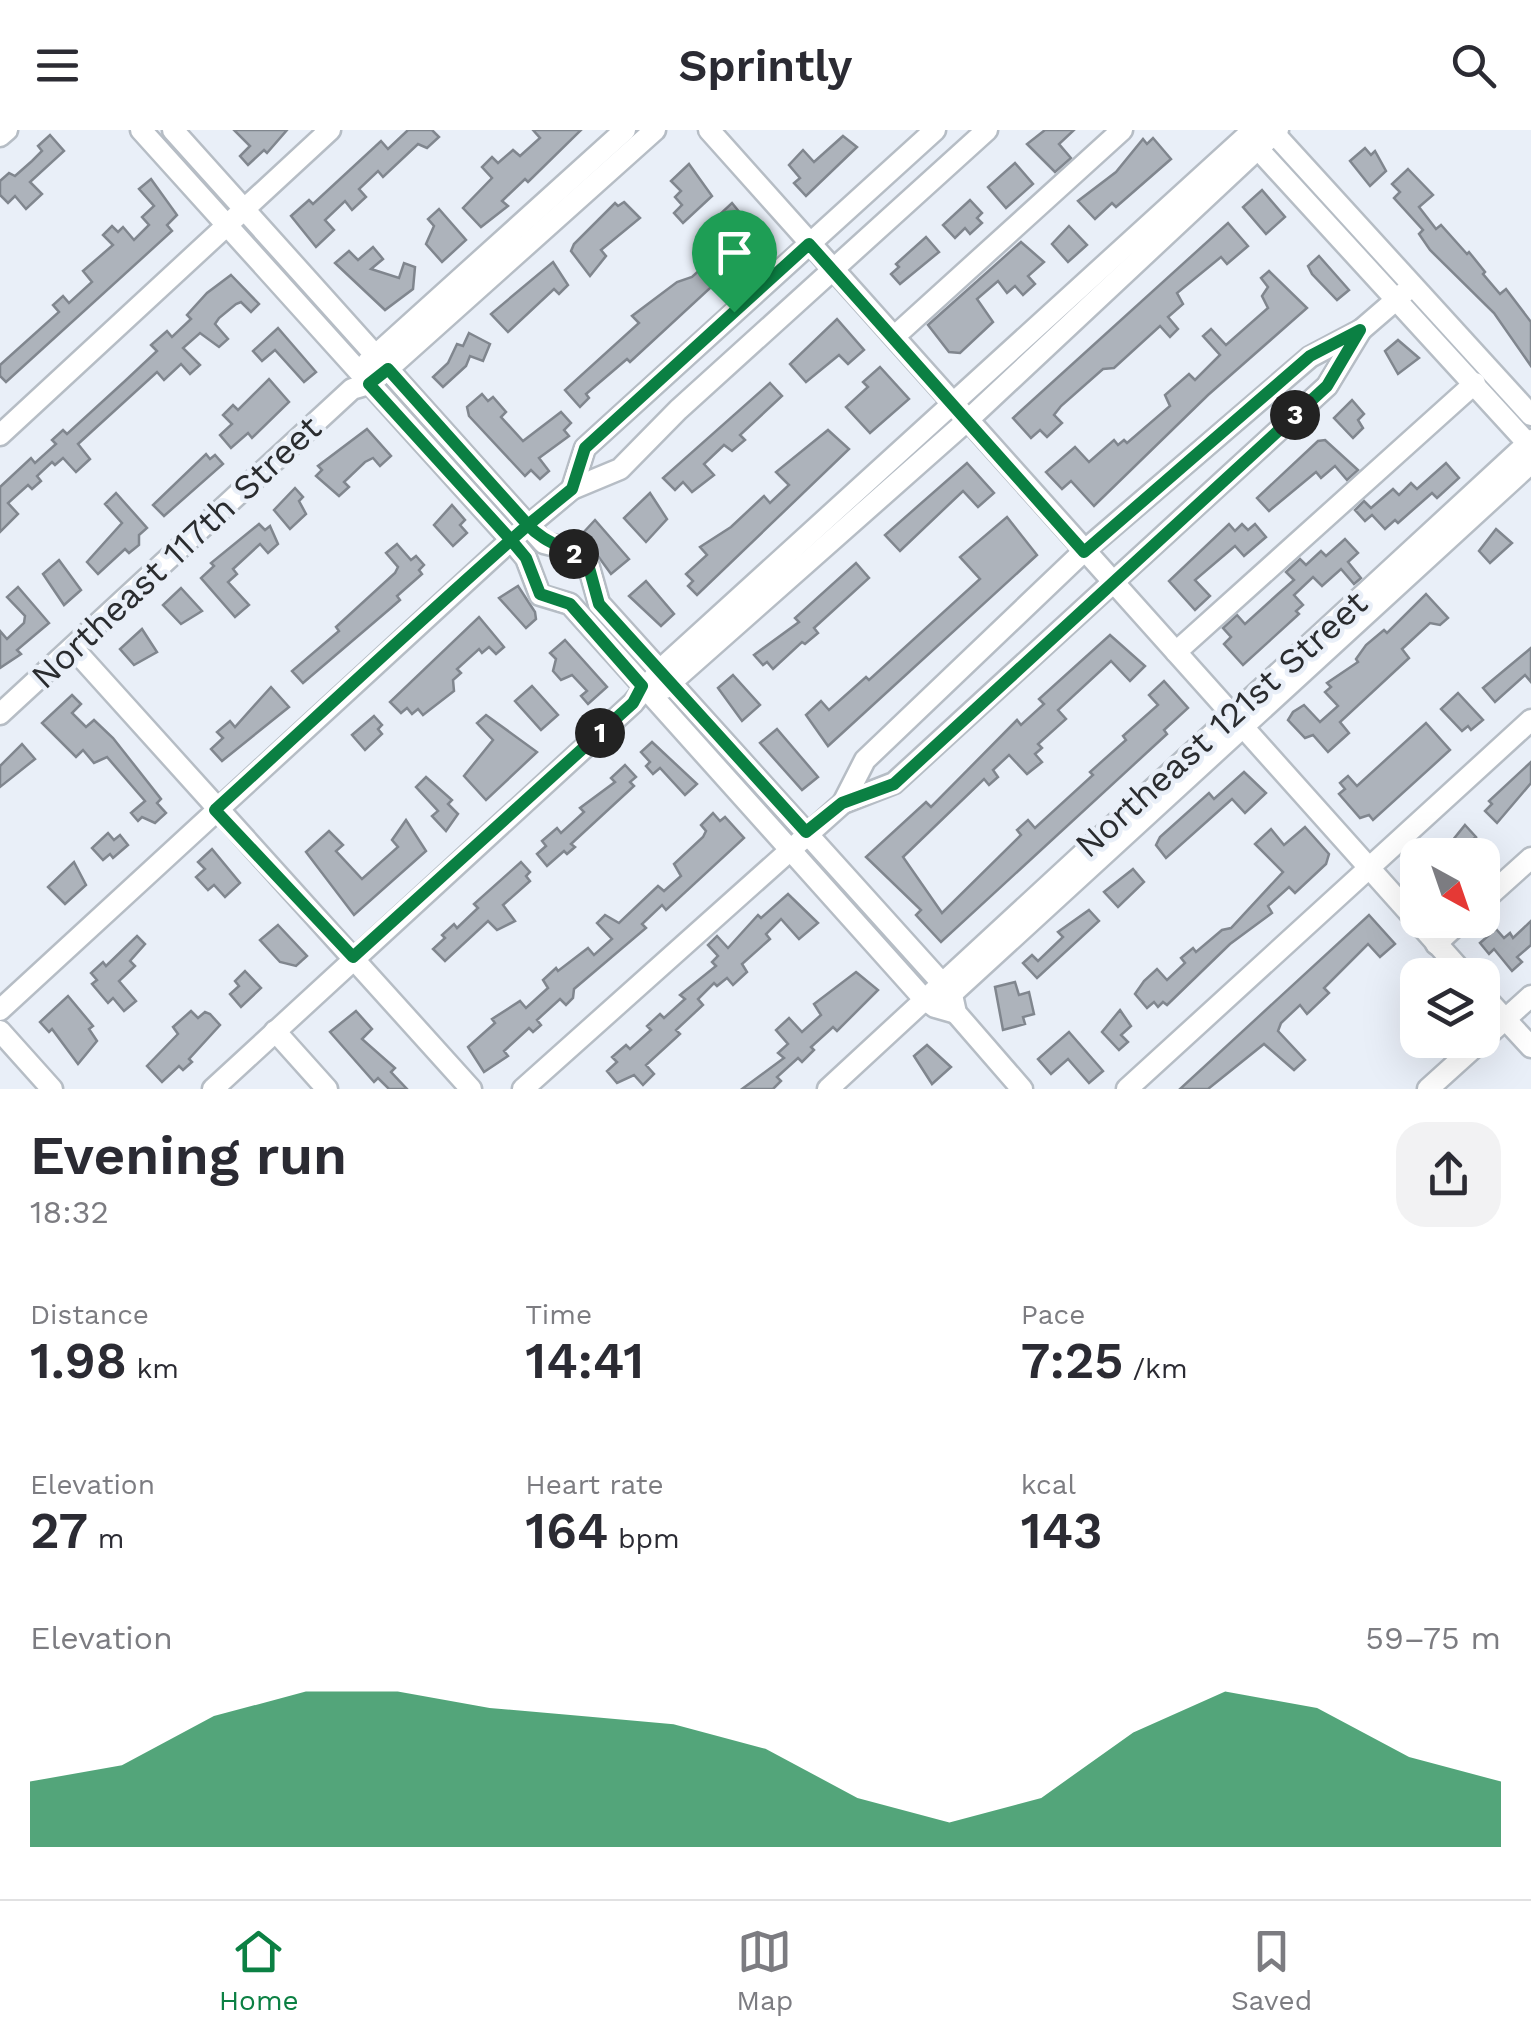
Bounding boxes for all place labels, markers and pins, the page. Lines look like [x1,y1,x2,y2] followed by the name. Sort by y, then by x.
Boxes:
[692,210,777,313] pin
[1270,390,1320,440] pin: 3
[549,529,599,579] pin: 2
[575,708,625,758] pin: 1

